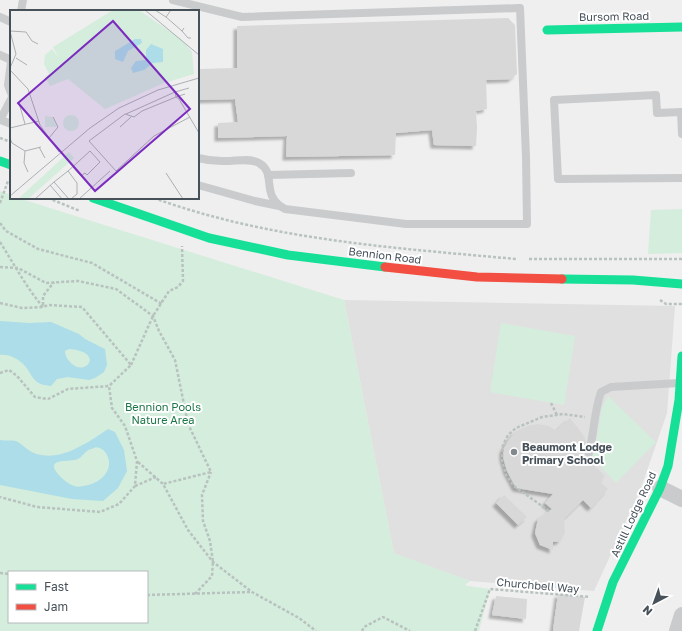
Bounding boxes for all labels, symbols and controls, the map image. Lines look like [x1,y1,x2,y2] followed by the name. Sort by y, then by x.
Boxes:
[579,9,649,23] street label: Bursom Road
[10,10,199,199] inset map
[348,244,422,266] street label: Bennion Road
[125,400,201,426] park label: Bennion Pools Nature Area
[522,440,613,466] place label: Beaumont Lodge Primary School
[509,447,519,457] marker: Beaumont Lodge Primary School
[608,469,658,559] street label: Astill Lodge Road
[8,571,148,623] legend
[496,575,580,595] street label: Churchbell Way
[44,579,69,594] text: Fast
[634,583,674,623] north arrow
[44,599,68,614] text: Jam
[640,603,655,619] text: N

